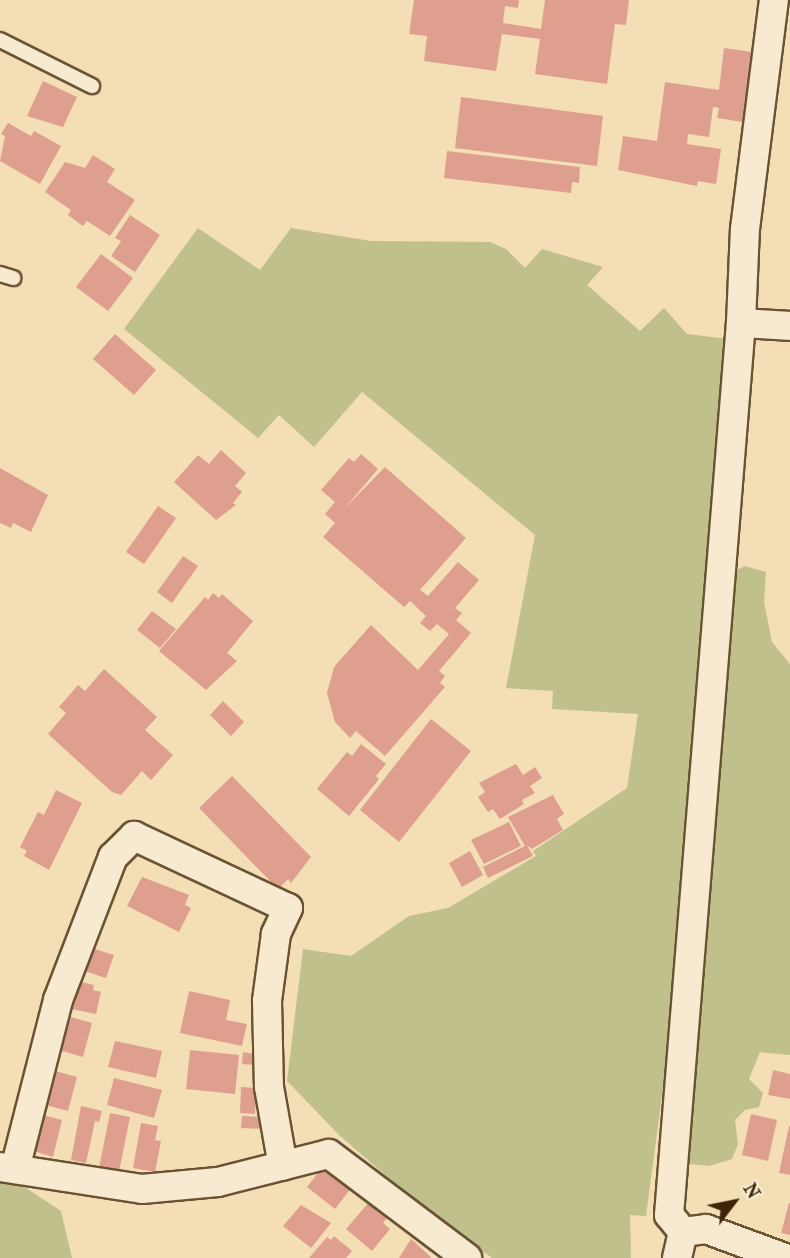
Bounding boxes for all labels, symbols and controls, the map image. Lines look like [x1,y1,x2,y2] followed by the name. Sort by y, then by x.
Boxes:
[699,1167,769,1237] north arrow
[739,1179,765,1203] text: N

